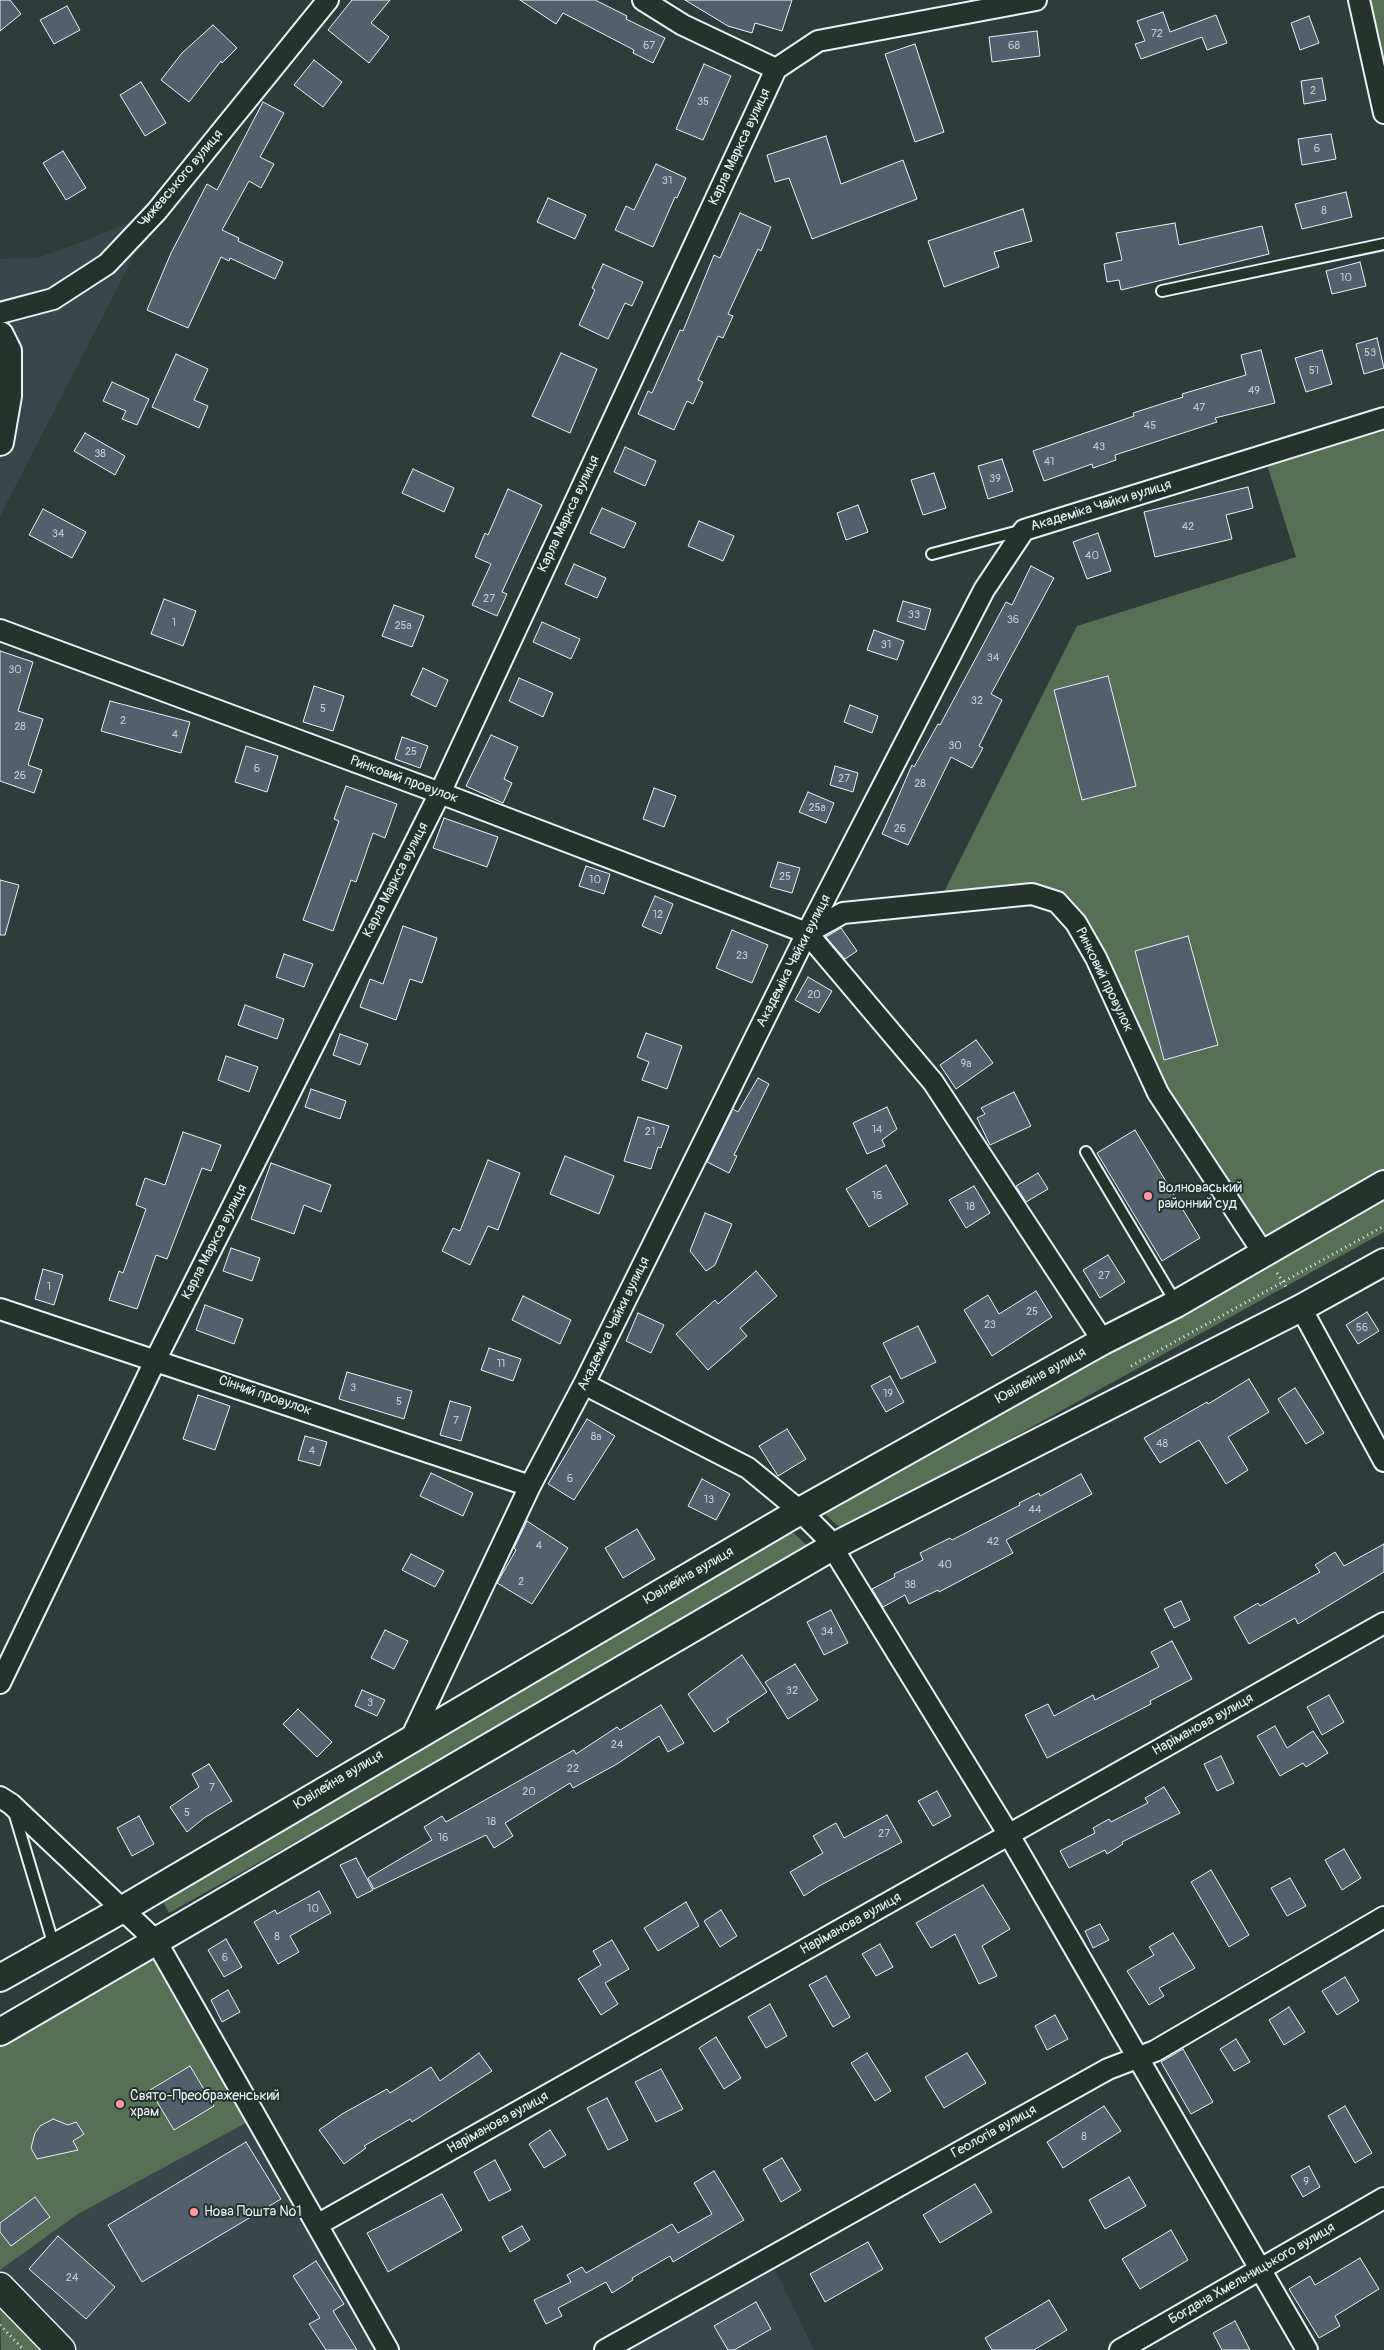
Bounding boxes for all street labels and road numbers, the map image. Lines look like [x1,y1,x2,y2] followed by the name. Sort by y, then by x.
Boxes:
[706,86,774,208] street label: Карла Маркса вулиця
[135,127,227,231] street label: Чижевського вулиця
[535,453,603,575] street label: Карла Маркса вулиця
[1028,477,1174,535] street label: Академіка Чайки вулиця
[348,753,460,807] street label: Ринковий провулок
[360,820,432,940] street label: Карла Маркса вулиця
[753,892,835,1030] street label: Академіка Чайки вулиця
[1071,925,1137,1035] street label: Ринковий провулок
[179,1182,251,1302] street label: Карла Маркса вулиця
[574,1254,654,1394] street label: Академіка Чайки вулиця
[993,1344,1089,1408] street label: Ювілейна вулиця
[216,1372,314,1420] street label: Сінний провулок
[641,1544,737,1608] street label: Ювілейна вулиця
[1150,1690,1256,1760] street label: Наріманова вулиця
[291,1747,387,1813] street label: Ювілейна вулиця
[798,1889,904,1959] street label: Наріманова вулиця
[445,2088,551,2158] street label: Наріманова вулиця
[948,2102,1040,2162] street label: Геологів вулиця
[1166,2219,1338,2329] street label: Богдана Хмельницького вулиця

